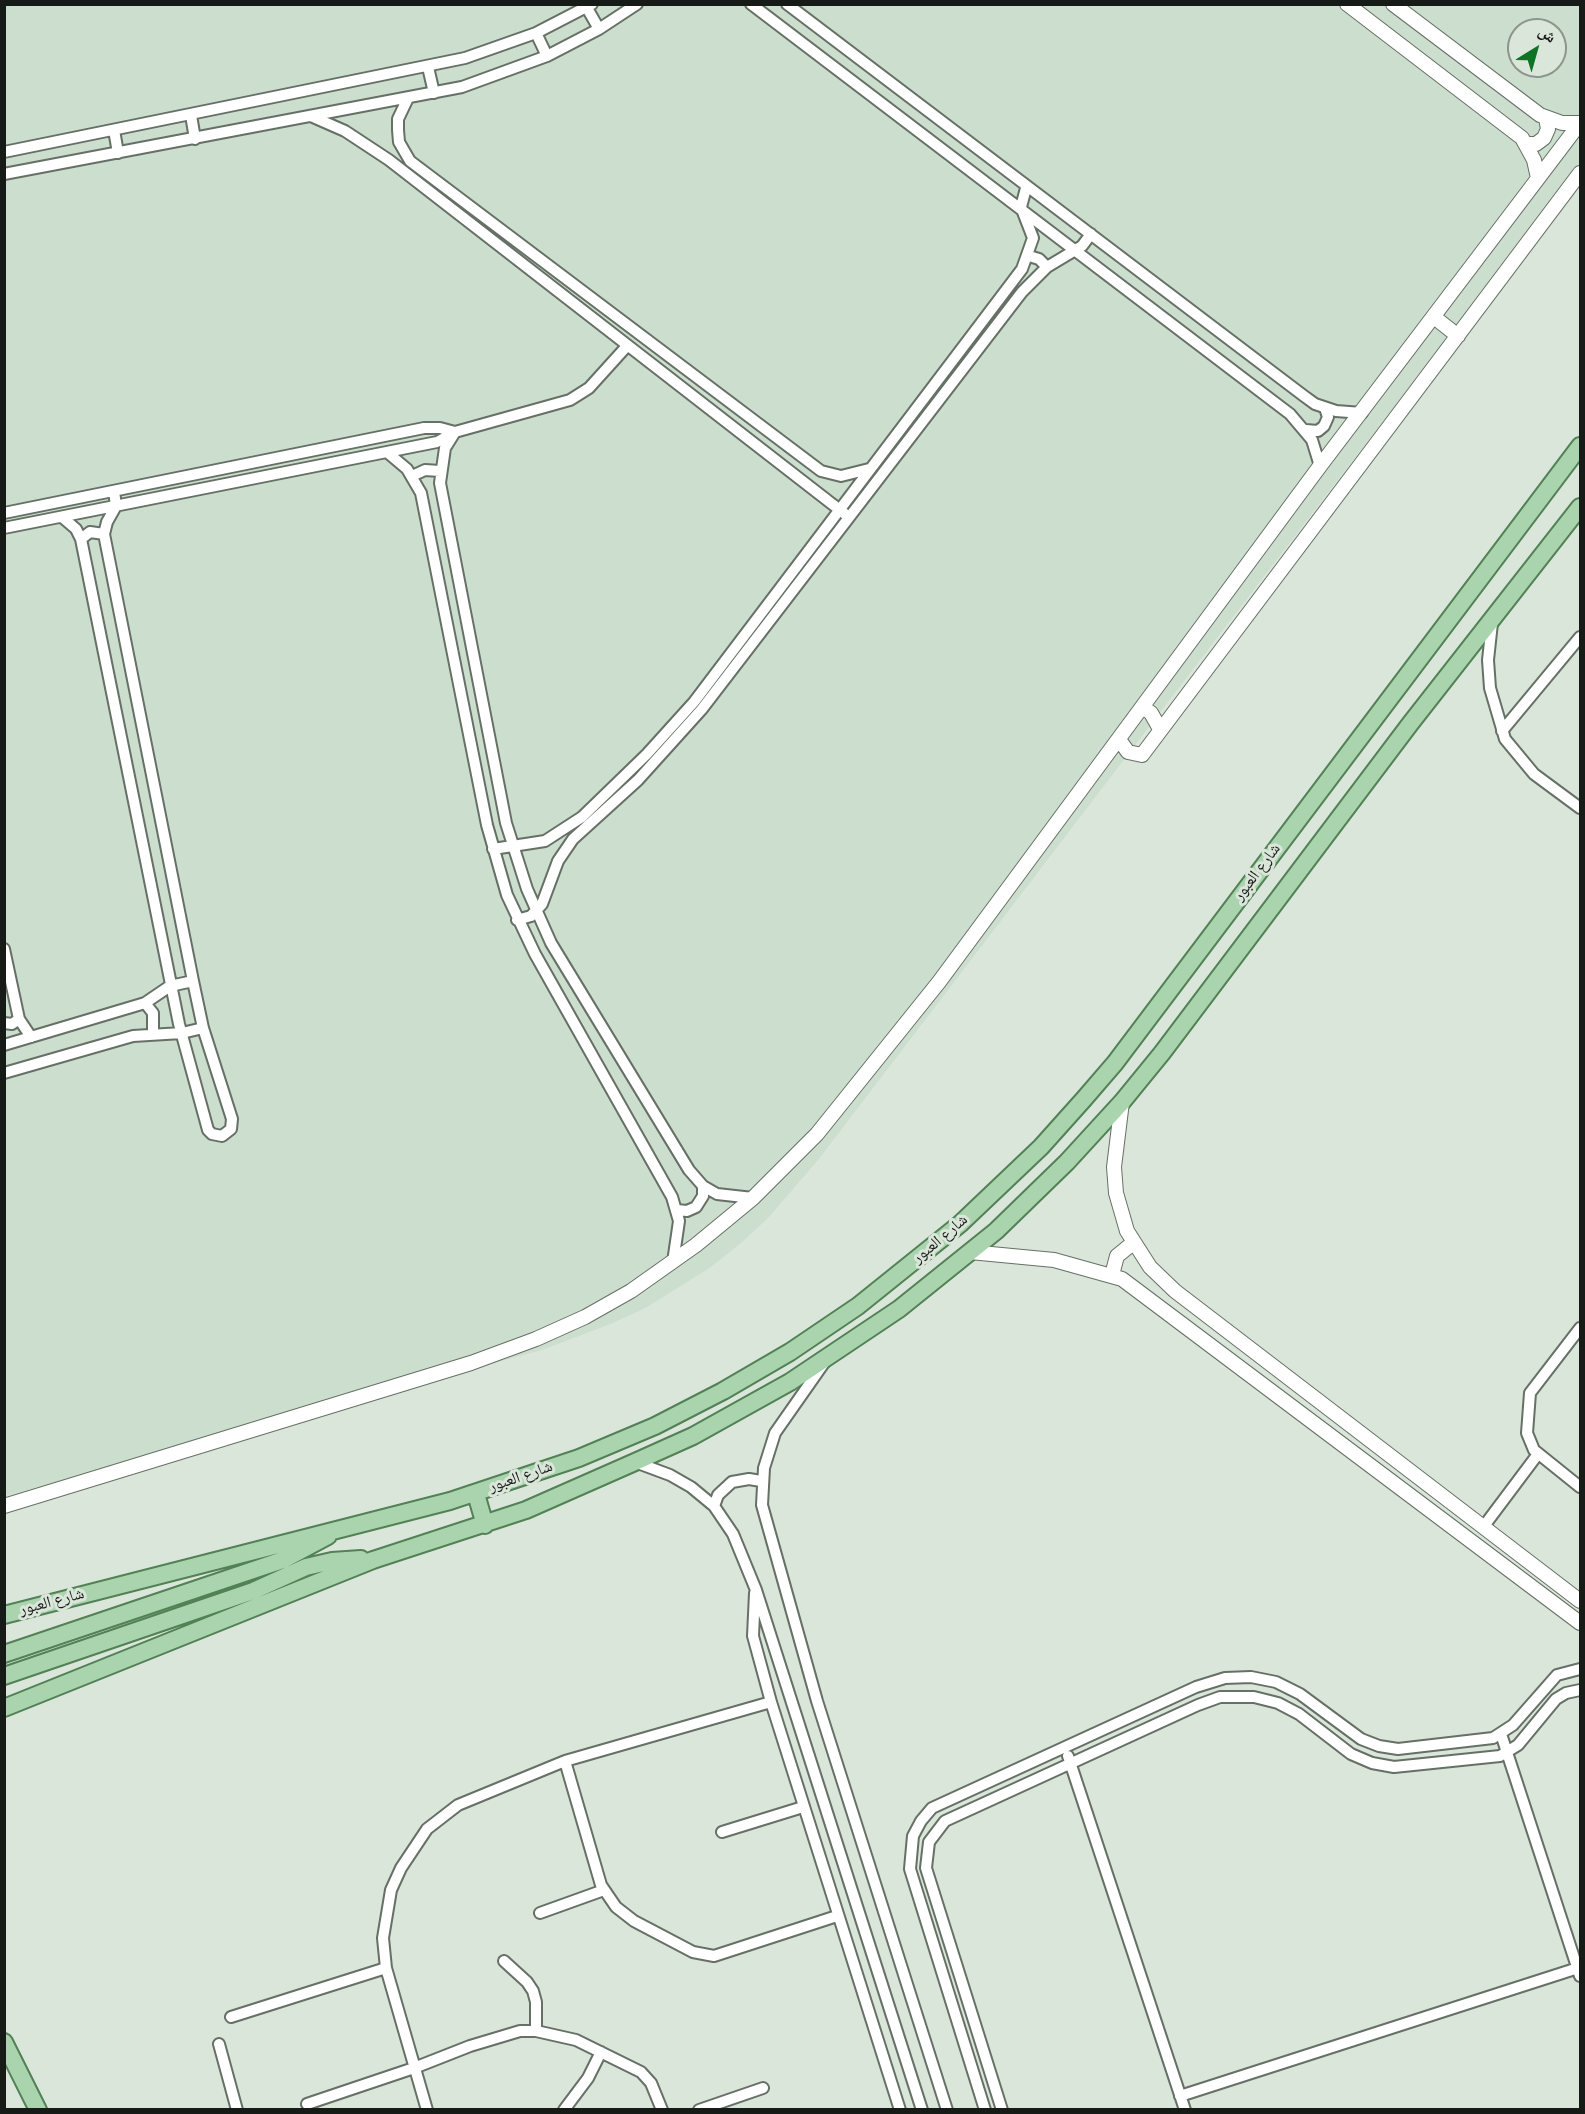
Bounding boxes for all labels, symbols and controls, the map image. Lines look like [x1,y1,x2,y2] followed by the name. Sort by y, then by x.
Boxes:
[1507,18,1567,78] north arrow
[1534,22,1559,48] text: ش
[1230,841,1286,905] street label: شارع العبور
[909,1211,973,1269] street label: شارع العبور
[487,1458,555,1498] street label: شارع العبور
[17,1585,87,1621] street label: شارع العبور

